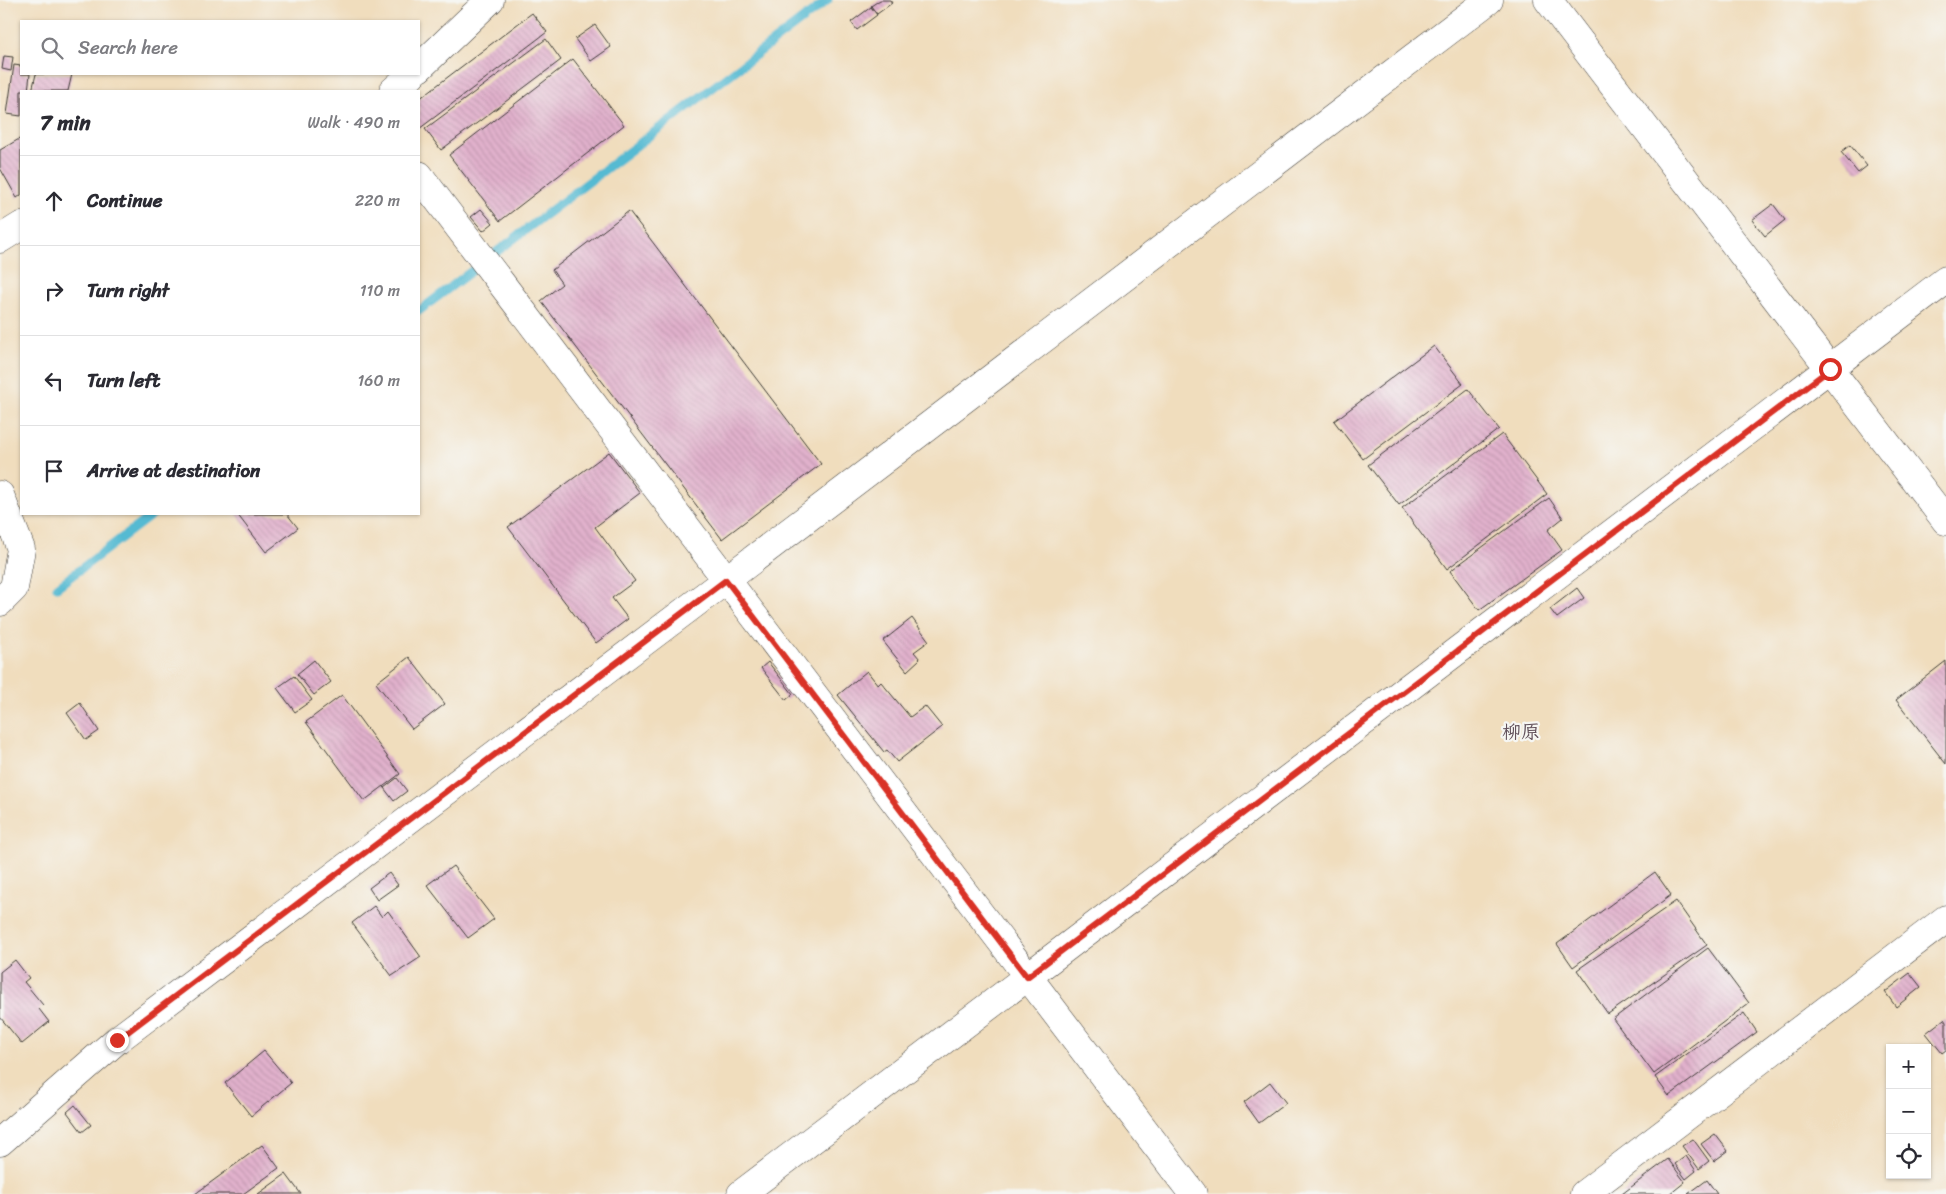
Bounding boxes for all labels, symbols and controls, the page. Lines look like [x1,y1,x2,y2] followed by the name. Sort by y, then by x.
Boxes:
[20,20,420,75] search box
[78,31,178,64] text: Search here
[38,34,66,62] icon: search
[40,104,91,142] text: 7 min
[308,108,400,137] text: Walk · 490 m
[87,184,163,217] text: Continue
[355,186,400,215] text: 220 m
[40,187,68,215] icon: ahead
[87,274,169,307] text: Turn right
[360,276,400,305] text: 110 m
[40,277,68,305] icon: right
[1819,358,1842,381] route start
[87,364,160,397] text: Turn left
[357,366,400,395] text: 160 m
[40,367,68,395] icon: left
[87,454,260,487] text: Arrive at destination
[40,457,68,485] icon: arrive
[1502,715,1540,748] district label: 柳原
[106,1029,129,1052] route end
[1886,1044,1931,1179] map controls
[1886,1044,1931,1089] button: +
[1886,1089,1931,1134] button: −
[1886,1134,1931,1179] button: locate

